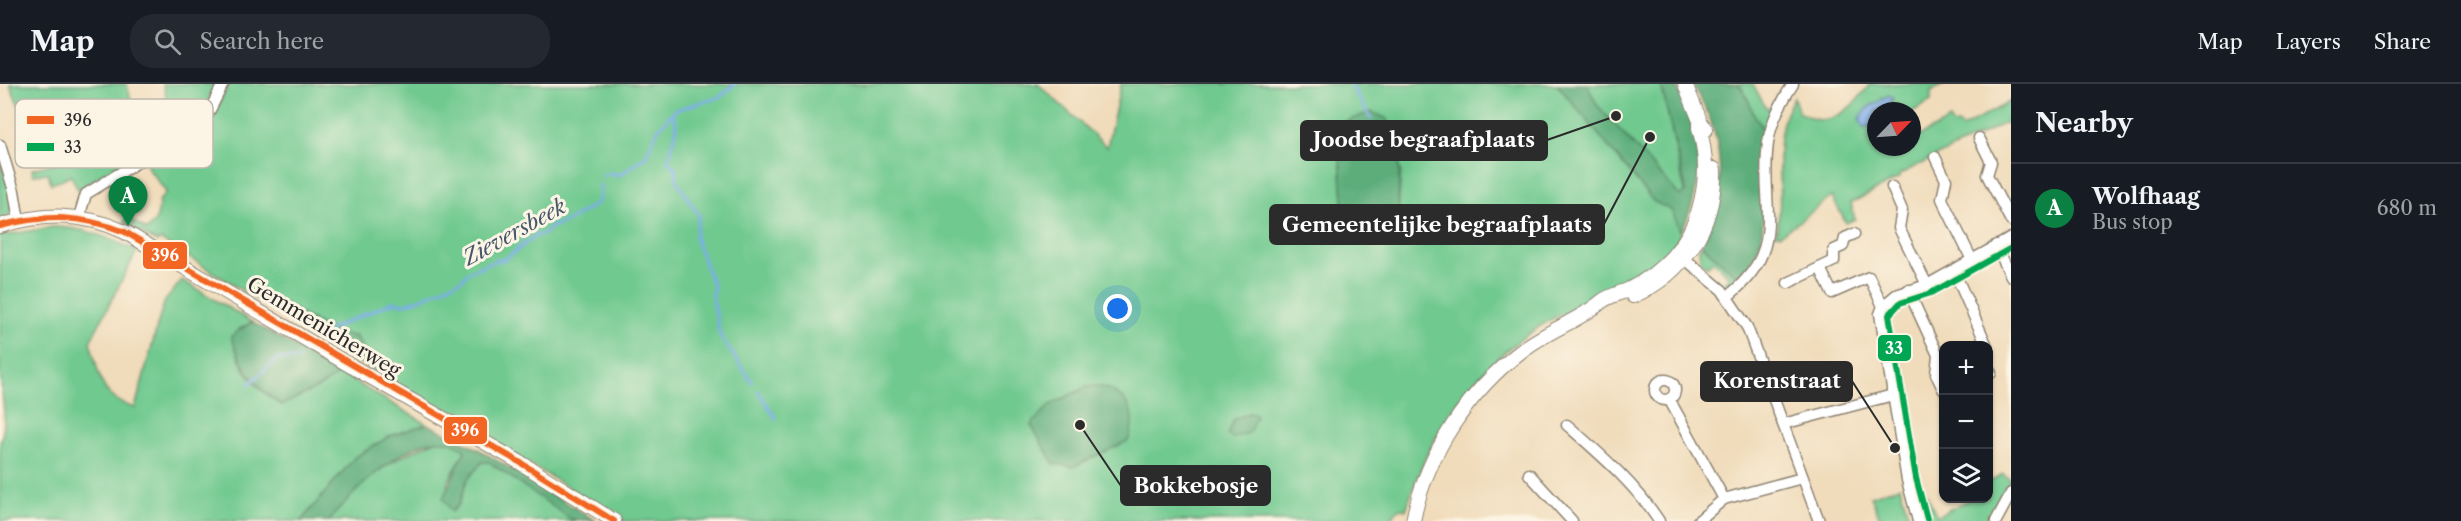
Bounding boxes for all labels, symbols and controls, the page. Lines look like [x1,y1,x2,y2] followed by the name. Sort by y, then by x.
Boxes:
[130,14,550,68] search box
[30,24,94,58] text: Map
[151,25,184,58] icon: search
[199,28,324,55] text: Search here
[2198,29,2243,54] text: Map
[2276,29,2341,54] text: Layers
[2374,29,2431,54] text: Share
[15,99,213,168] legend
[1867,102,1921,156] north arrow
[2035,107,2133,139] text: Nearby
[64,110,92,130] text: 396
[1301,121,1547,160] callout: Joodse begraafplaats
[1309,127,1535,152] text: Joodse begraafplaats
[64,137,82,157] text: 33
[108,176,148,226] pin: A
[2092,183,2200,210] text: Wolfhaag
[457,193,570,271] water label: Zieversbeek
[2047,196,2062,220] text: A
[2377,196,2437,220] text: 680 m
[1270,205,1604,244] callout: Gemeentelijke begraafplaats
[2092,210,2173,234] text: Bus stop
[1282,212,1592,237] text: Gemeentelijke begraafplaats
[142,241,188,270] line badge: 396
[151,245,180,265] text: 396
[243,272,405,383] street label: Gemmenicherweg
[1103,294,1132,323] your location
[1877,334,1912,362] line badge: 33
[1885,338,1903,358] text: 33
[1939,341,1993,503] map controls
[1939,341,1993,395] button: +
[1701,362,1852,401] callout: Korenstraat
[1713,368,1841,393] text: Korenstraat
[1939,395,1993,449] button: −
[443,416,488,445] line badge: 396
[451,420,480,440] text: 396
[1939,449,1993,503] button: layers
[1121,466,1270,505] callout: Bokkebosje
[1134,473,1258,498] text: Bokkebosje

